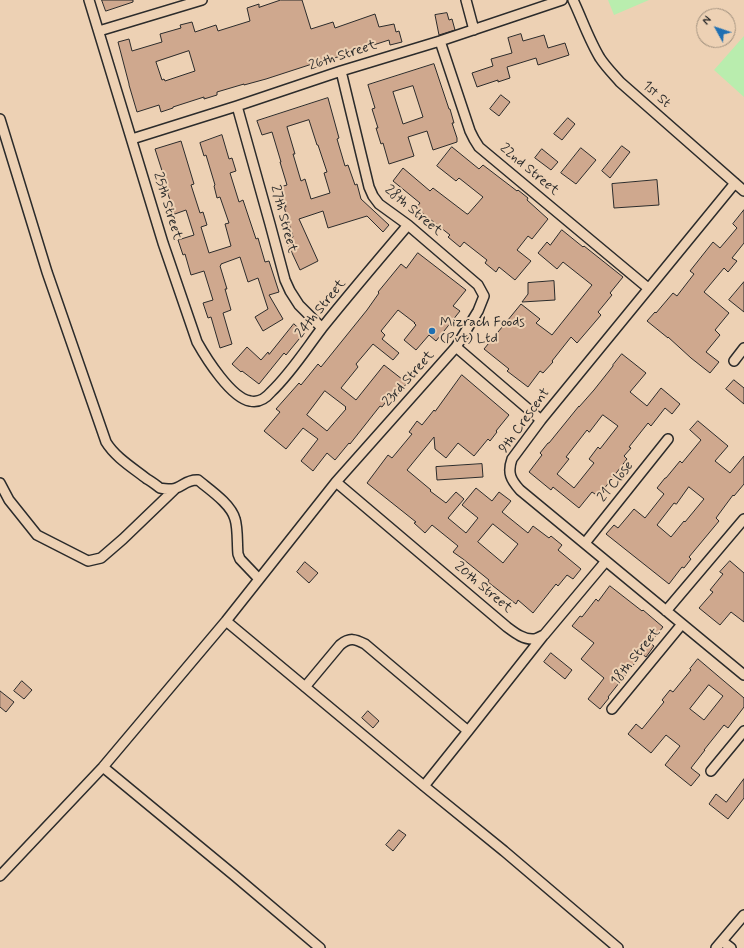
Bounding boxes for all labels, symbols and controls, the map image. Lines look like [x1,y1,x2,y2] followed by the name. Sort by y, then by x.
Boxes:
[696,8,736,48] north arrow
[700,14,715,28] text: N
[307,37,379,75] street label: 26th Street
[638,78,674,112] street label: 1st St
[496,140,562,200] street label: 22nd Street
[149,170,185,242] street label: 25th Street
[381,182,445,240] street label: 28th Street
[266,183,300,255] street label: 27th Street
[292,276,350,342] street label: 24th Street
[440,315,525,348] place label: Mizrach Foods (Pvt) Ltd
[427,326,437,336] marker: Mizrach Foods (Pvt) Ltd
[380,348,438,410] street label: 23rd Street
[496,385,554,457] street label: 9th Crescent
[594,458,638,506] street label: 21 Close
[451,559,515,617] street label: 20th Street
[608,625,664,689] street label: 18th Street

